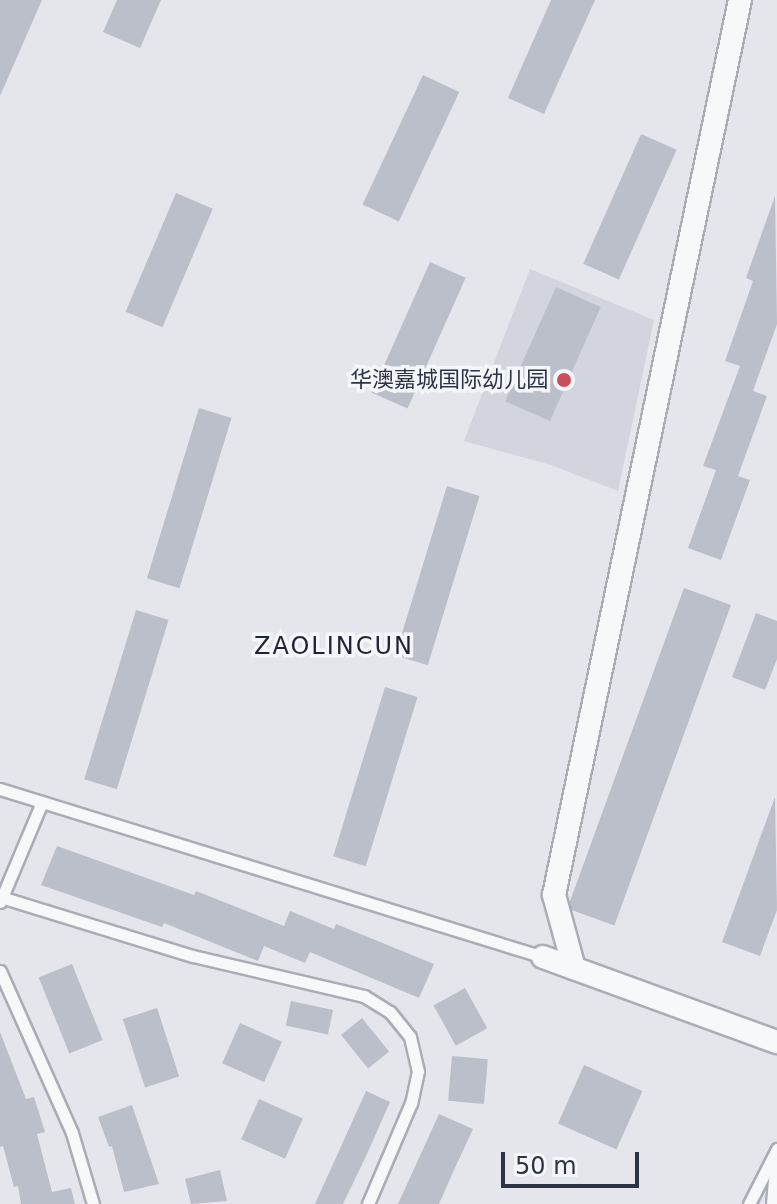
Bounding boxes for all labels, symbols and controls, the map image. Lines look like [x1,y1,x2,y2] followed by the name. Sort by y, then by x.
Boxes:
[350,367,548,393] place label: 华澳嘉城国际幼儿园
[555,371,573,389] marker: 华澳嘉城国际幼儿园
[254,633,414,661] district label: ZAOLINCUN
[505,1136,643,1186] scale bar
[515,1152,577,1180] text: 50 m

